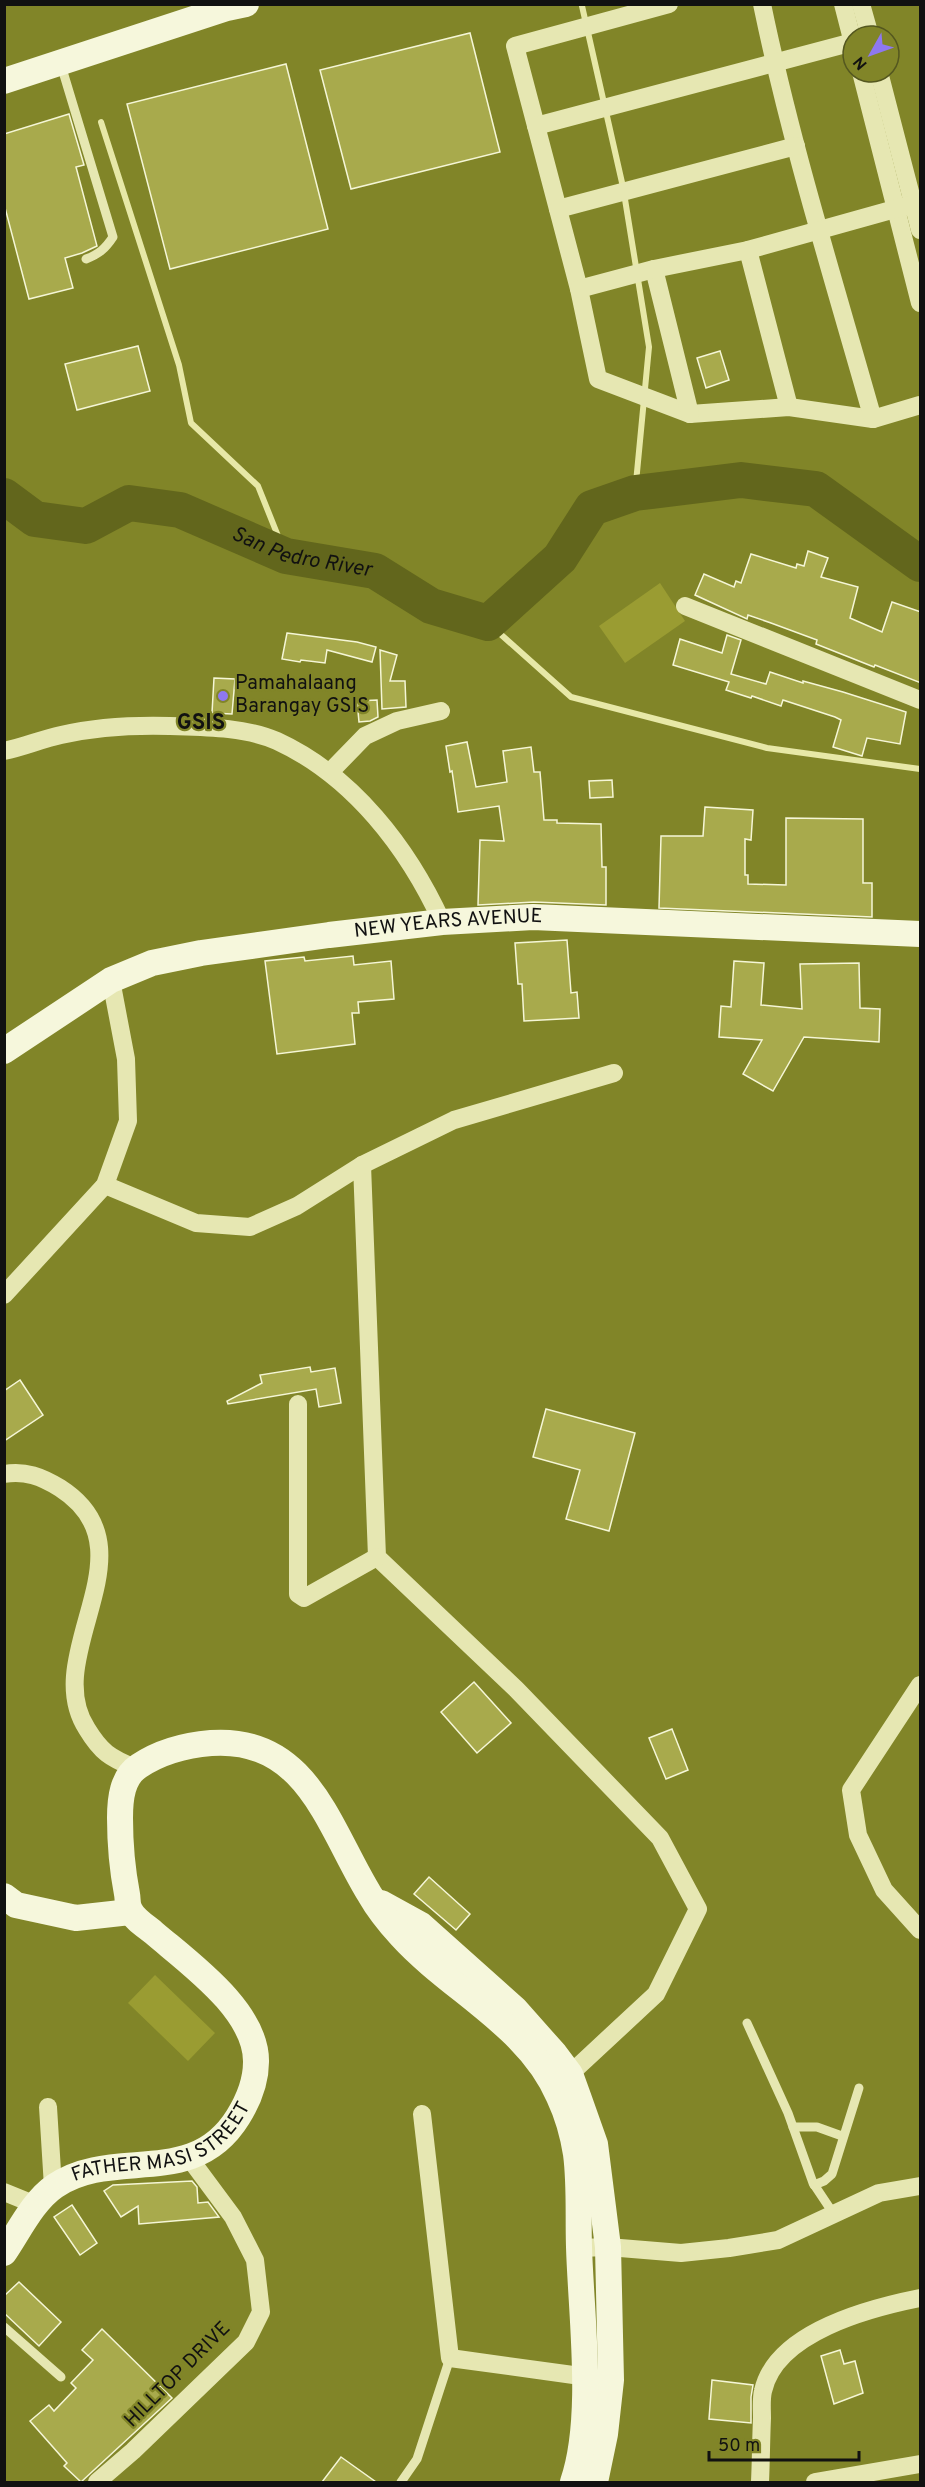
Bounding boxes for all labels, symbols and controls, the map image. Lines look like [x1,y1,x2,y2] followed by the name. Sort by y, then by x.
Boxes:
[841,24,901,84] north arrow
[850,52,872,73] text: N
[227,520,375,584] water label: San Pedro River
[235,671,369,720] place label: Pamahalaang Barangay GSIS
[216,689,230,703] marker: Pamahalaang Barangay GSIS
[177,710,225,737] district label: GSIS
[353,904,543,945] street label: NEW YEARS AVENUE
[68,2097,257,2189] street label: FATHER MASI STREET
[119,2316,237,2434] street label: HILLTOP DRIVE
[709,2424,859,2462] scale bar
[718,2435,760,2458] text: 50 m

